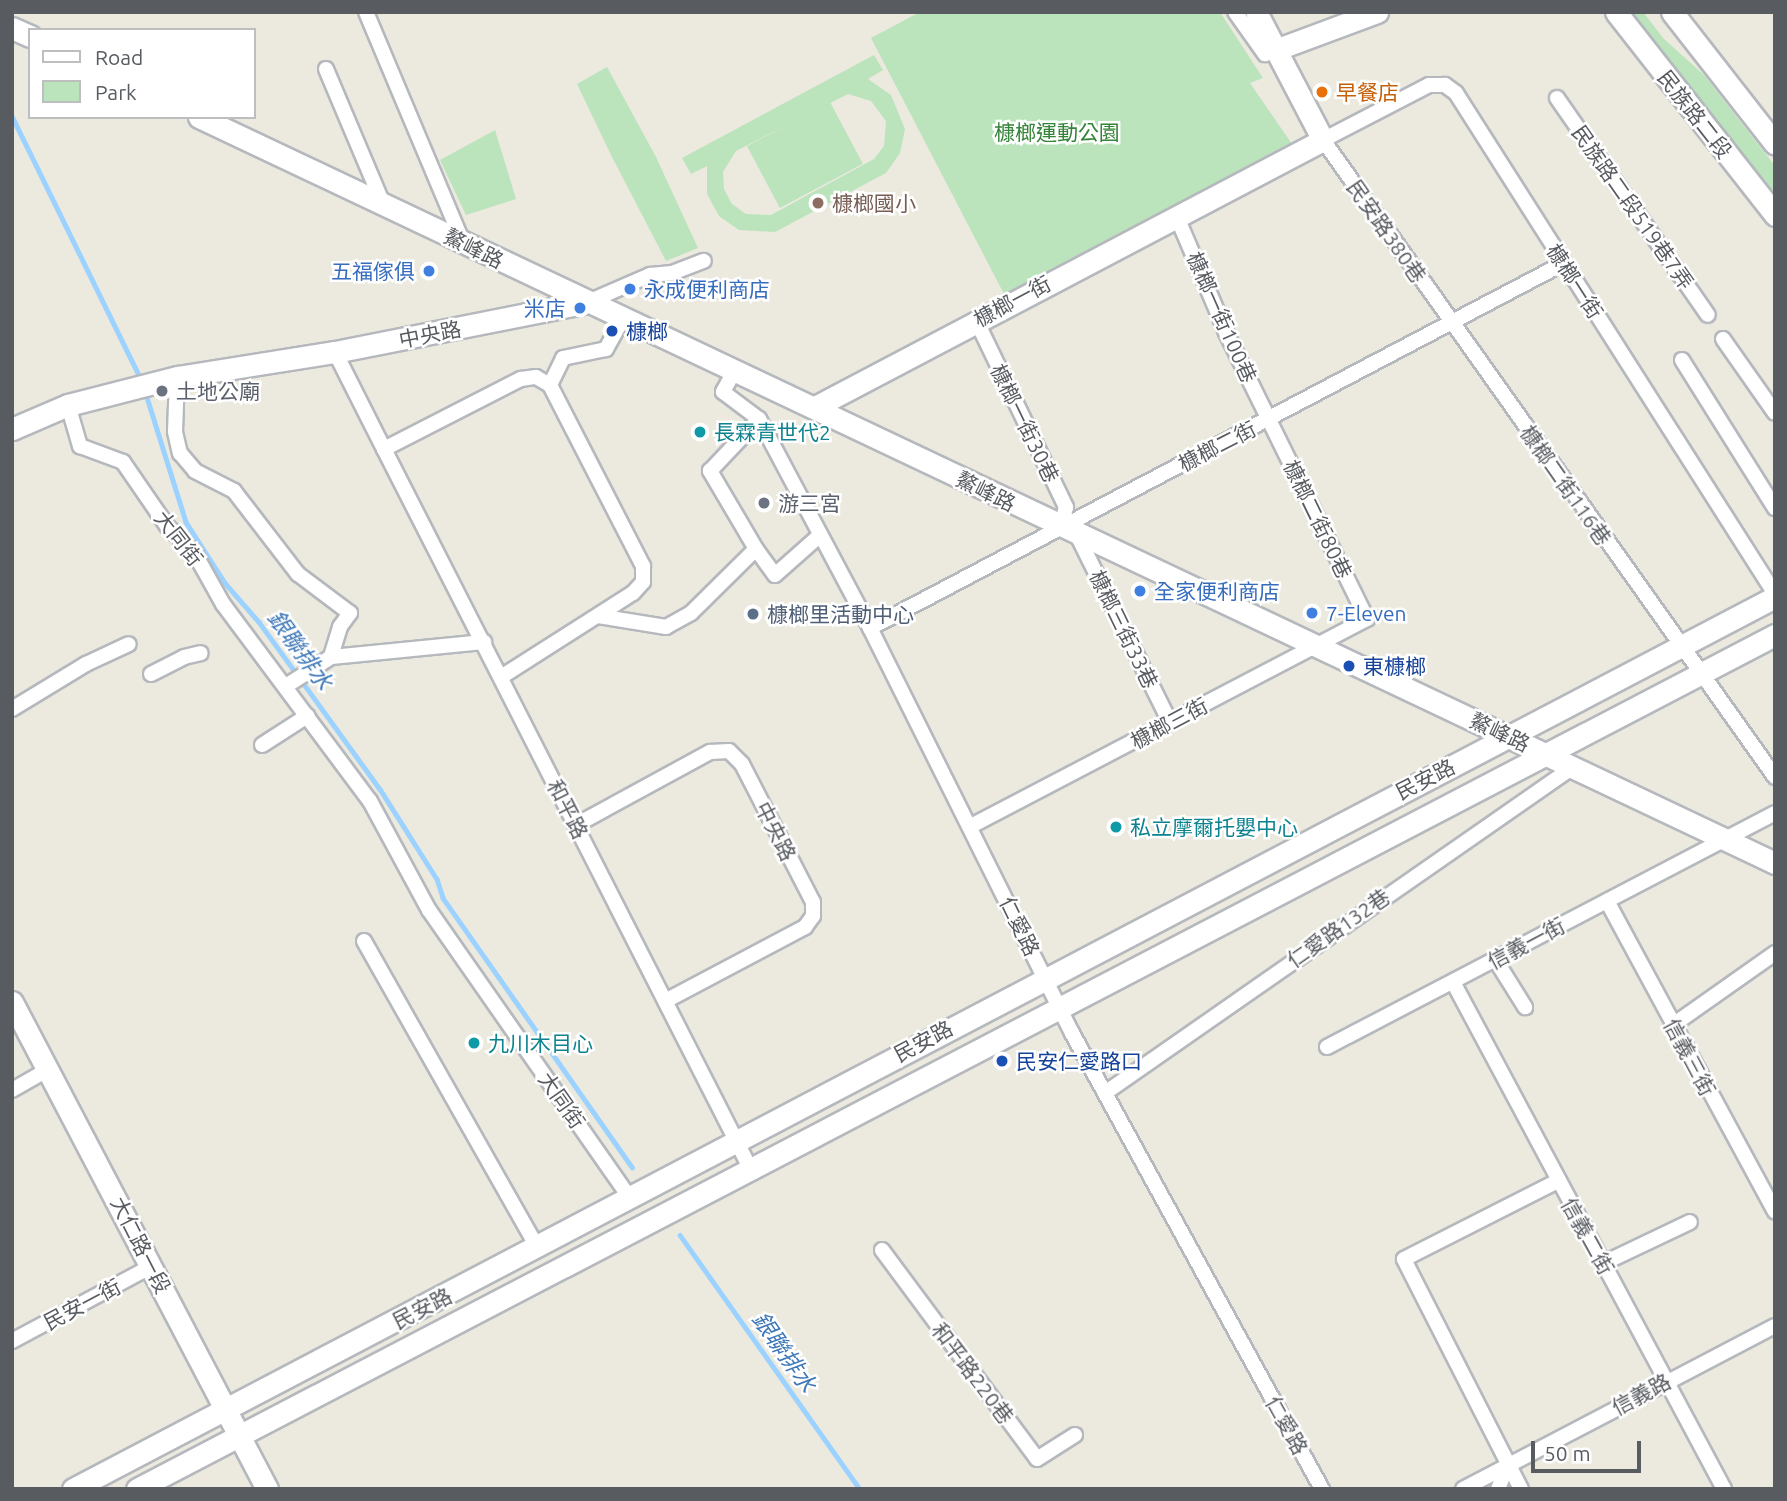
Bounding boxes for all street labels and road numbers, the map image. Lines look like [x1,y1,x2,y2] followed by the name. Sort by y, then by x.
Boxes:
[1653,65,1737,163] street label: 民族路二段
[1567,120,1699,294] street label: 民族路二段519巷7弄
[1342,175,1432,287] street label: 民安路380巷
[440,223,508,273] street label: 鰲峰路
[1542,239,1608,323] street label: 槺榔一街
[1182,248,1262,386] street label: 槺榔一街100巷
[969,270,1055,332] street label: 槺榔一街
[397,316,463,352] street label: 中央路
[985,360,1065,486] street label: 槺榔一街30巷
[1174,416,1260,476] street label: 槺榔二街
[1515,420,1617,550] street label: 槺榔二街116巷
[1278,456,1358,582] street label: 槺榔二街80巷
[952,466,1020,516] street label: 鰲峰路
[150,505,208,571] street label: 大同街
[1084,566,1164,692] street label: 槺榔三街33巷
[1126,692,1212,754] street label: 槺榔三街
[1466,707,1534,757] street label: 鰲峰路
[1391,753,1459,805] street label: 民安路
[542,775,594,843] street label: 和平路
[750,797,802,865] street label: 中央路
[1282,883,1394,973] street label: 仁愛路132巷
[995,892,1045,960] street label: 仁愛路
[1483,912,1569,974] street label: 信義一街
[1659,1014,1721,1100] street label: 信義三街
[889,1015,957,1067] street label: 民安路
[534,1067,590,1133] street label: 大同街
[106,1193,176,1297] street label: 大仁路一段
[1557,1193,1619,1279] street label: 信義二街
[39,1273,125,1335] street label: 民安一街
[388,1282,456,1334] street label: 民安路
[927,1318,1019,1428] street label: 和平路220巷
[1607,1368,1675,1420] street label: 信義路
[1261,1391,1313,1459] street label: 仁愛路

